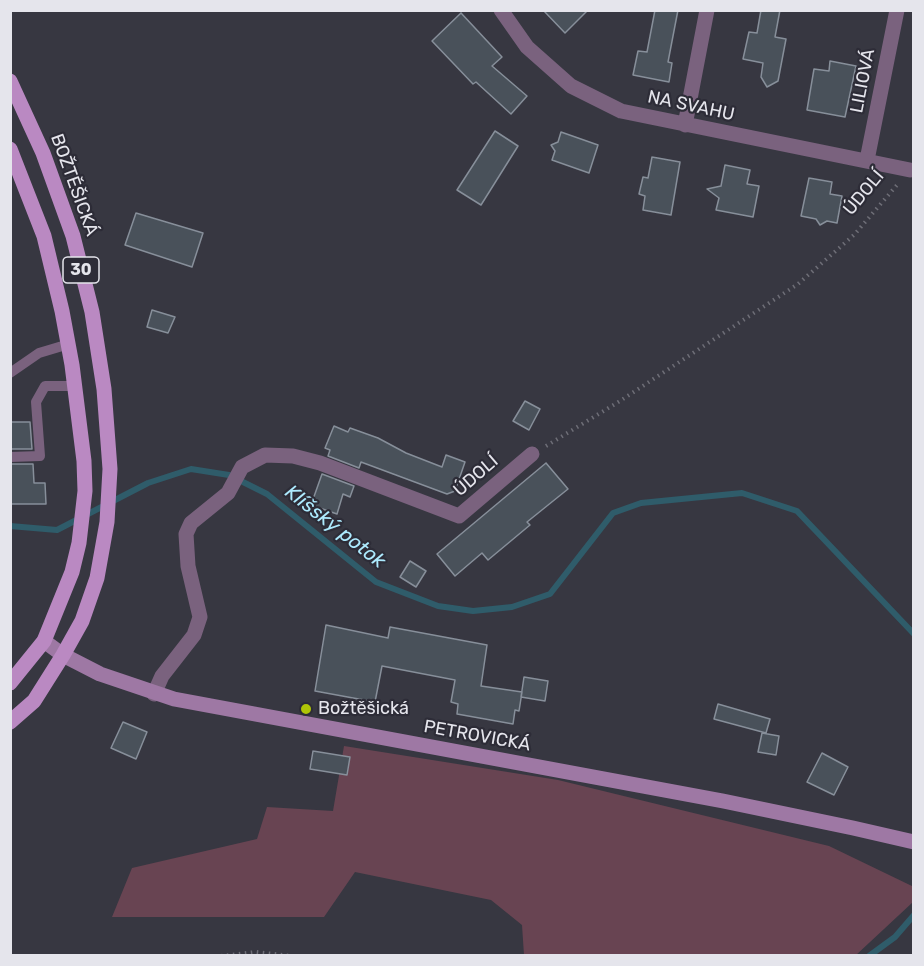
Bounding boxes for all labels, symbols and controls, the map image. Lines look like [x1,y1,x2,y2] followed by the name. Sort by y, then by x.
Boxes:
[846,47,880,115] street label: LILIOVÁ
[646,86,736,126] street label: NA SVAHU
[46,131,102,239] street label: BOŽTĚŠICKÁ
[839,166,889,220] street label: ÚDOLÍ
[63,257,99,283] road number: 30
[449,451,503,501] street label: ÚDOLÍ
[280,480,390,574] water label: Klíšský potok
[318,698,409,720] place label: Božtěšická
[299,702,313,716] marker: Božtěšická
[422,716,532,756] street label: PETROVICKÁ

